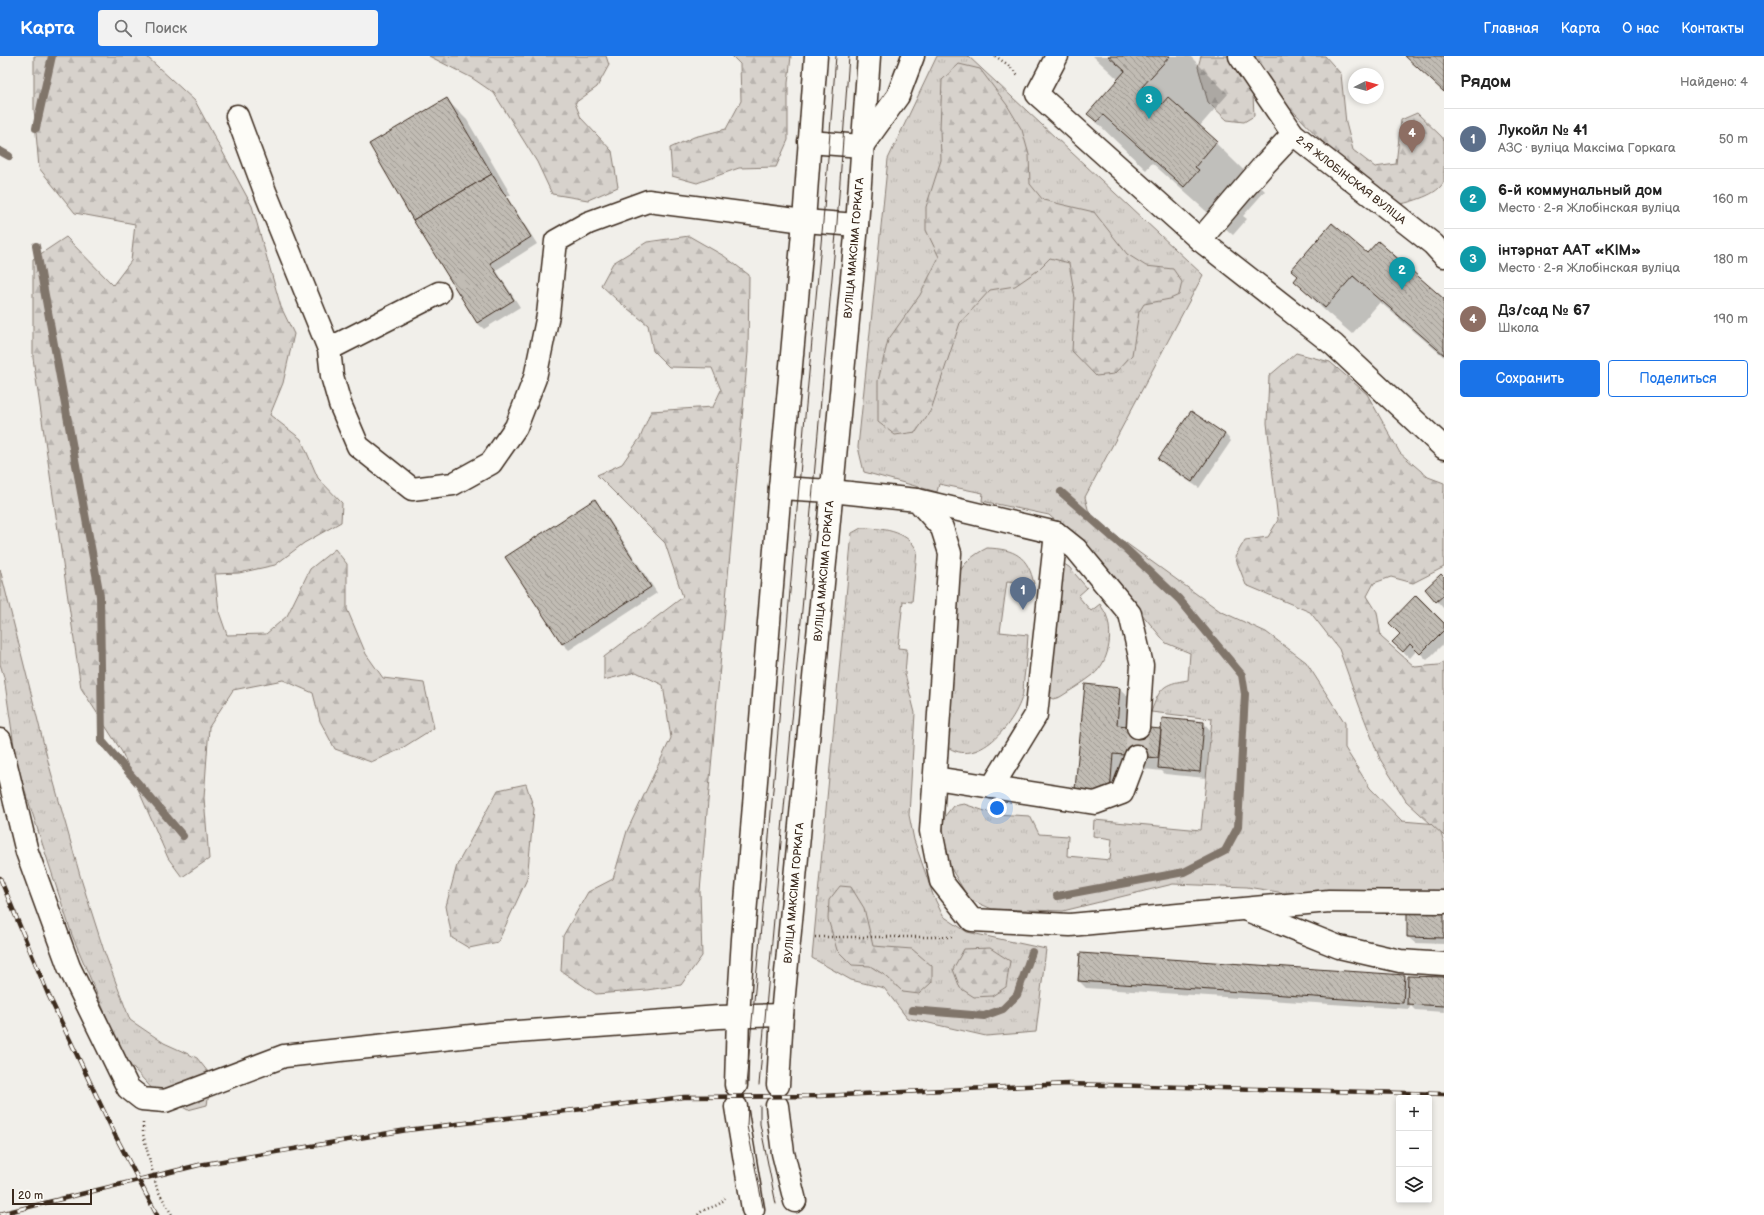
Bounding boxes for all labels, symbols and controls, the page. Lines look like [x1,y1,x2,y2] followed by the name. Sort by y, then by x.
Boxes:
[98,10,378,46] search box
[20,17,74,40] text: Карта
[112,17,134,39] icon: search
[144,19,187,38] text: Поиск
[1484,20,1539,37] text: Главная
[1561,20,1600,37] text: Карта
[1622,20,1659,37] text: О нас
[1681,20,1744,37] text: Контакты
[1348,68,1384,104] north arrow
[1460,72,1511,92] text: Рядом
[1680,74,1748,90] text: Найдено: 4
[1136,86,1162,119] pin: 3
[1399,120,1425,153] pin: 4
[1498,121,1588,140] text: Лукойл № 41
[1470,131,1476,147] text: 1
[1719,131,1748,147] text: 50 m
[1293,133,1409,227] street label: 2-Я ЖЛОБІНСКАЯ ВУЛІЦА
[1498,140,1676,156] text: АЗС · вуліца Максіма Горкага
[841,177,867,319] street label: ВУЛІЦА МАКСІМА ГОРКАГА
[1498,181,1662,200] text: 6-й коммунальный дом
[1469,191,1477,207] text: 2
[1713,191,1748,207] text: 160 m
[1498,200,1680,216] text: Место · 2-я Жлобінская вуліца
[1498,241,1641,260] text: інтэрнат ААТ «КІМ»
[1469,251,1477,267] text: 3
[1713,251,1748,267] text: 180 m
[1389,257,1415,290] pin: 2
[1498,260,1680,276] text: Место · 2-я Жлобінская вуліца
[1498,301,1590,320] text: Дз/сад № 67
[1469,311,1477,327] text: 4
[1714,311,1748,327] text: 190 m
[1498,320,1539,336] text: Школа
[1460,360,1600,397] button: Сохранить
[1608,360,1748,397] button: Поделиться
[811,500,837,642] street label: ВУЛІЦА МАКСІМА ГОРКАГА
[1010,577,1036,610] pin: 1
[987,798,1007,818] your location
[781,822,807,964] street label: ВУЛІЦА МАКСІМА ГОРКАГА
[1396,1095,1432,1203] map controls
[1396,1095,1432,1131] button: +
[1396,1131,1432,1167] button: −
[1396,1167,1432,1203] button: layers
[12,1187,92,1206] scale bar
[18,1189,43,1202] text: 20 m

